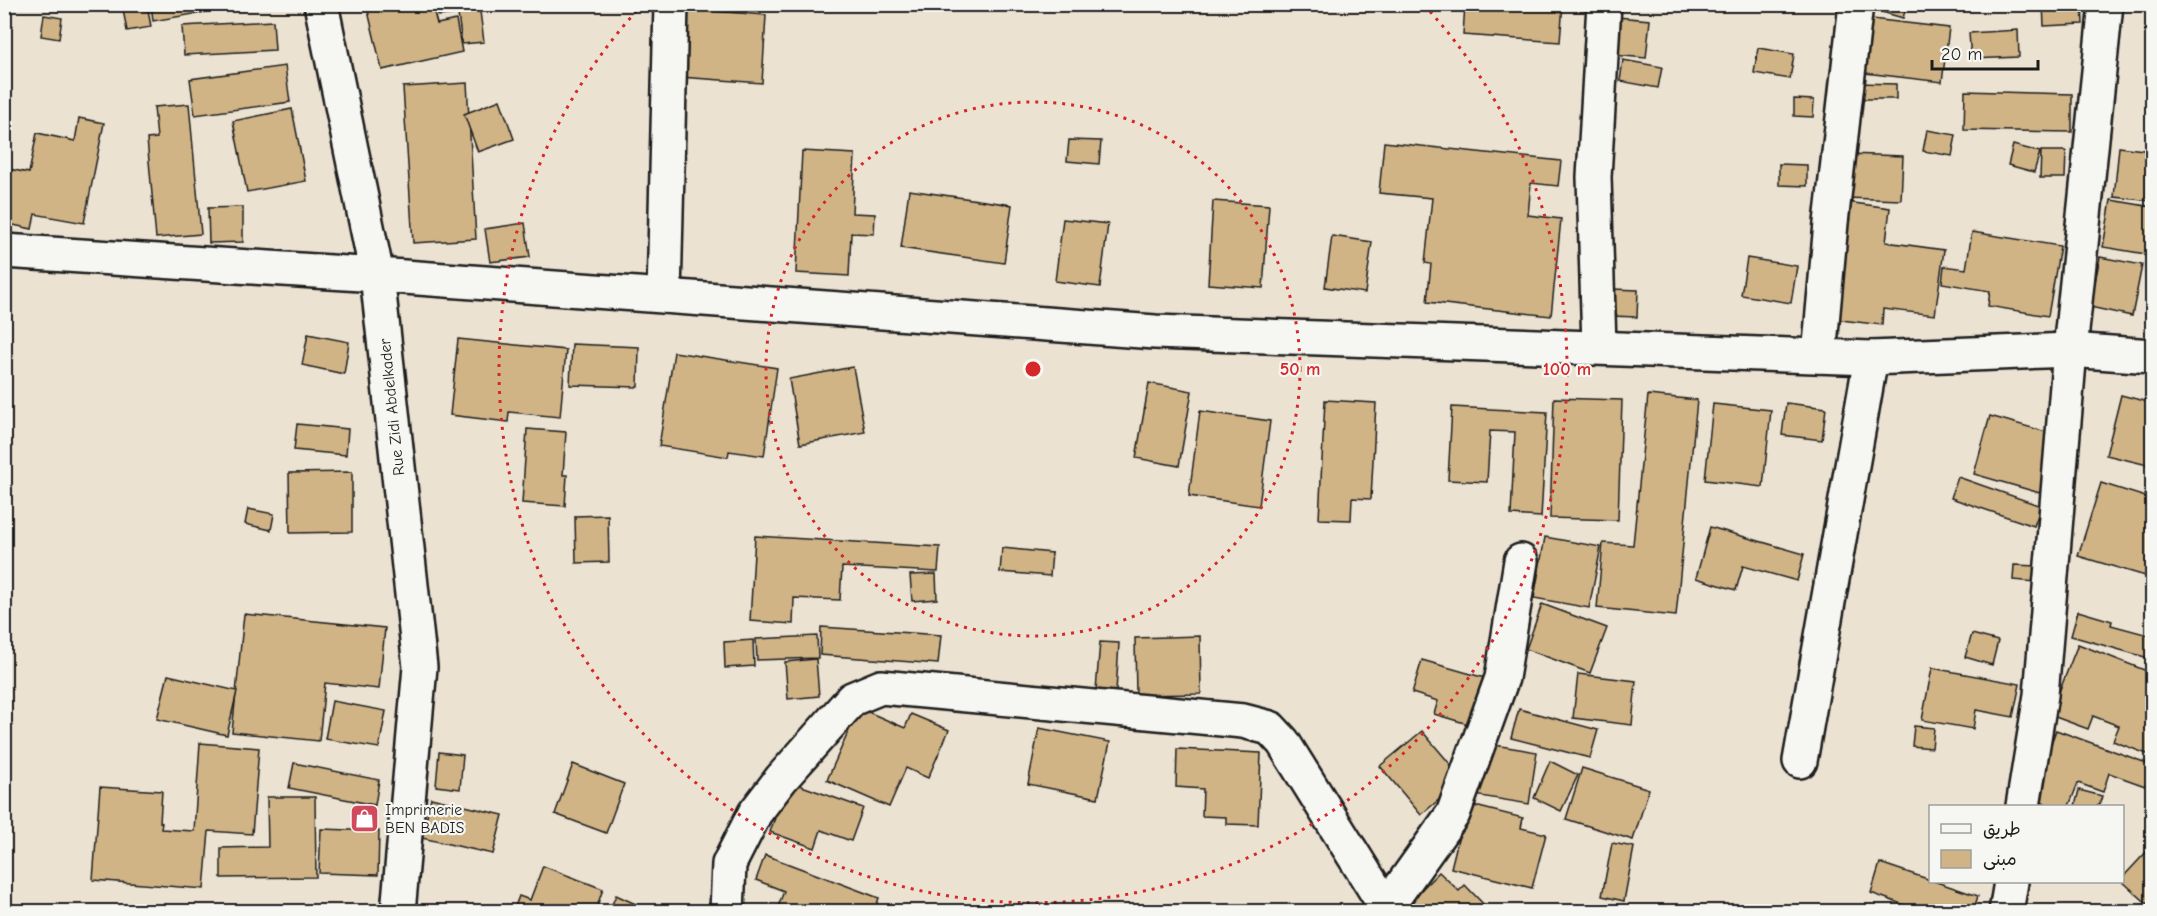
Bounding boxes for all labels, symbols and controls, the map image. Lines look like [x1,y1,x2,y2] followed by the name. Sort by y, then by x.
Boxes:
[1932,33,2038,71] scale bar
[1941,44,1982,65] text: 20 m
[376,337,408,476] street label: Rue Zidi Abdelkader
[1023,359,1043,379] centre of rings
[1280,359,1320,380] text: 50 m
[1543,359,1591,380] text: 100 m
[385,801,465,837] place label: Imprimerie BEN BADIS
[348,802,380,834] shop icon: Imprimerie BEN BADIS
[1929,805,2124,883] legend
[1983,819,2021,840] text: طريق
[1983,849,2017,870] text: مبنى

